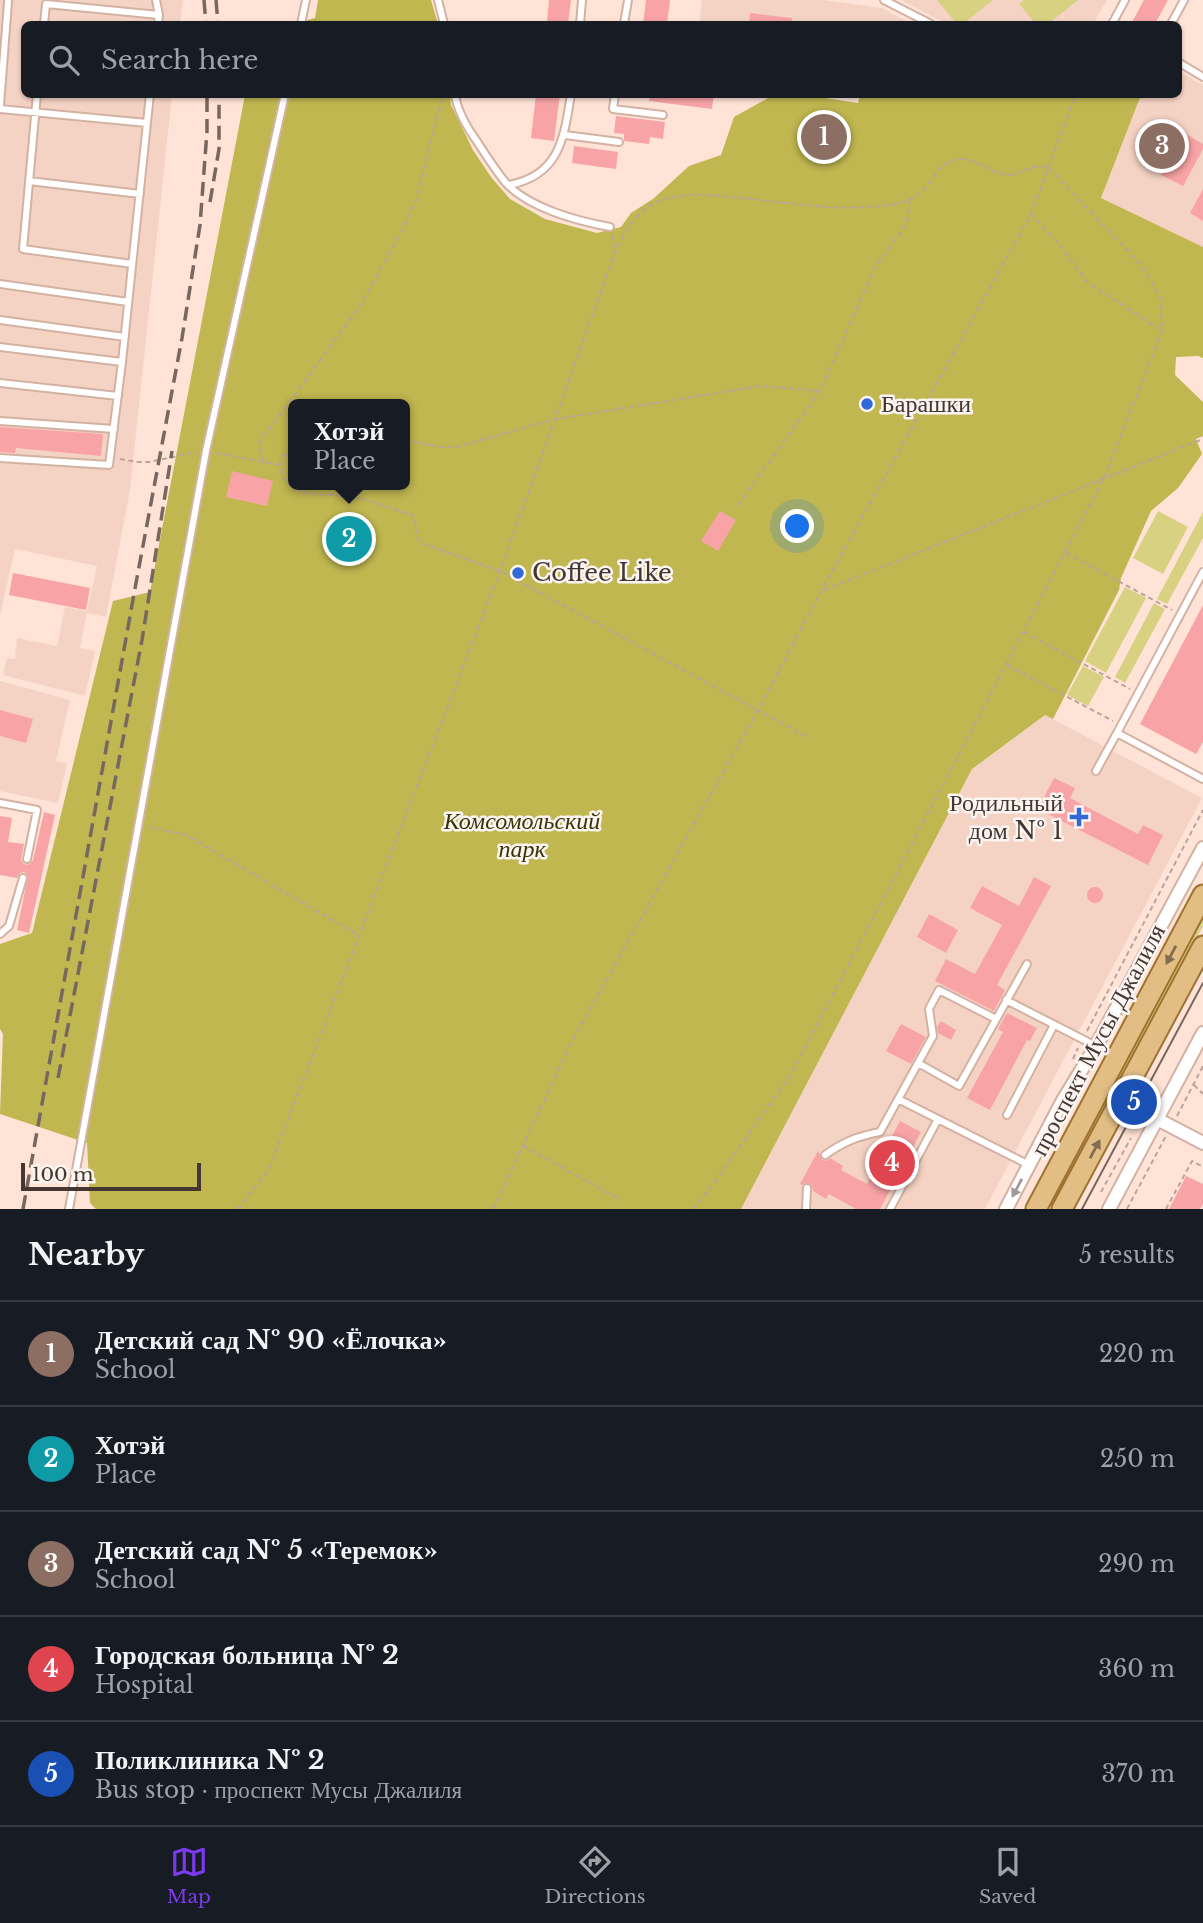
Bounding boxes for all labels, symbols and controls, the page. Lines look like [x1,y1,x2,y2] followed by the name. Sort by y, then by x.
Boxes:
[21,21,1182,98] search box
[45,41,83,79] icon: search
[101,44,258,76] text: Search here
[801,111,847,163] pin: 1
[1139,120,1185,172] pin: 3
[881,389,971,418] place label: Барашки
[859,396,875,412] marker: Барашки
[288,399,410,490] popup
[314,415,384,447] text: Хотэй
[314,447,375,475] text: Place
[780,509,814,543] your location
[326,513,372,565] pin: 2
[532,558,672,587] place label: Coffee Like
[510,565,526,581] marker: Coffee Like
[949,788,1063,845] place label: Родильный дом № 1
[443,806,600,863] park label: Комсомольский парк
[1069,807,1089,827] marker: Родильный дом № 1
[1024,919,1171,1161] street label: проспект Мусы Джалиля
[1165,945,1177,965] one-way arrow
[1111,1076,1157,1128] pin: 5
[869,1137,915,1189] pin: 4
[1089,1139,1100,1159] one-way arrow
[21,1160,201,1192] scale bar
[32,1163,93,1186] text: 100 m
[1011,1178,1023,1197] one-way arrow
[28,1236,144,1273] text: Nearby
[1079,1241,1175,1269] text: 5 results
[95,1324,447,1356] text: Детский сад № 90 «Ёлочка»
[46,1340,56,1368] text: 1
[1099,1340,1175,1368] text: 220 m
[95,1356,176,1384] text: School
[95,1429,165,1461] text: Хотэй
[44,1445,58,1473] text: 2
[1100,1445,1175,1473] text: 250 m
[95,1461,157,1489] text: Place
[95,1534,438,1566] text: Детский сад № 5 «Теремок»
[44,1550,58,1578] text: 3
[1098,1550,1175,1578] text: 290 m
[95,1566,176,1594] text: School
[95,1639,399,1671] text: Городская больница № 2
[43,1655,59,1683] text: 4
[1098,1655,1175,1683] text: 360 m
[95,1671,194,1699] text: Hospital
[95,1744,325,1776] text: Поликлиника № 2
[44,1760,58,1788] text: 5
[1102,1760,1175,1788] text: 370 m
[95,1776,462,1804] text: Bus stop · проспект Мусы Джалиля
[167,1843,211,1908] tab: Map
[544,1843,645,1908] tab: Directions
[979,1843,1036,1908] tab: Saved

